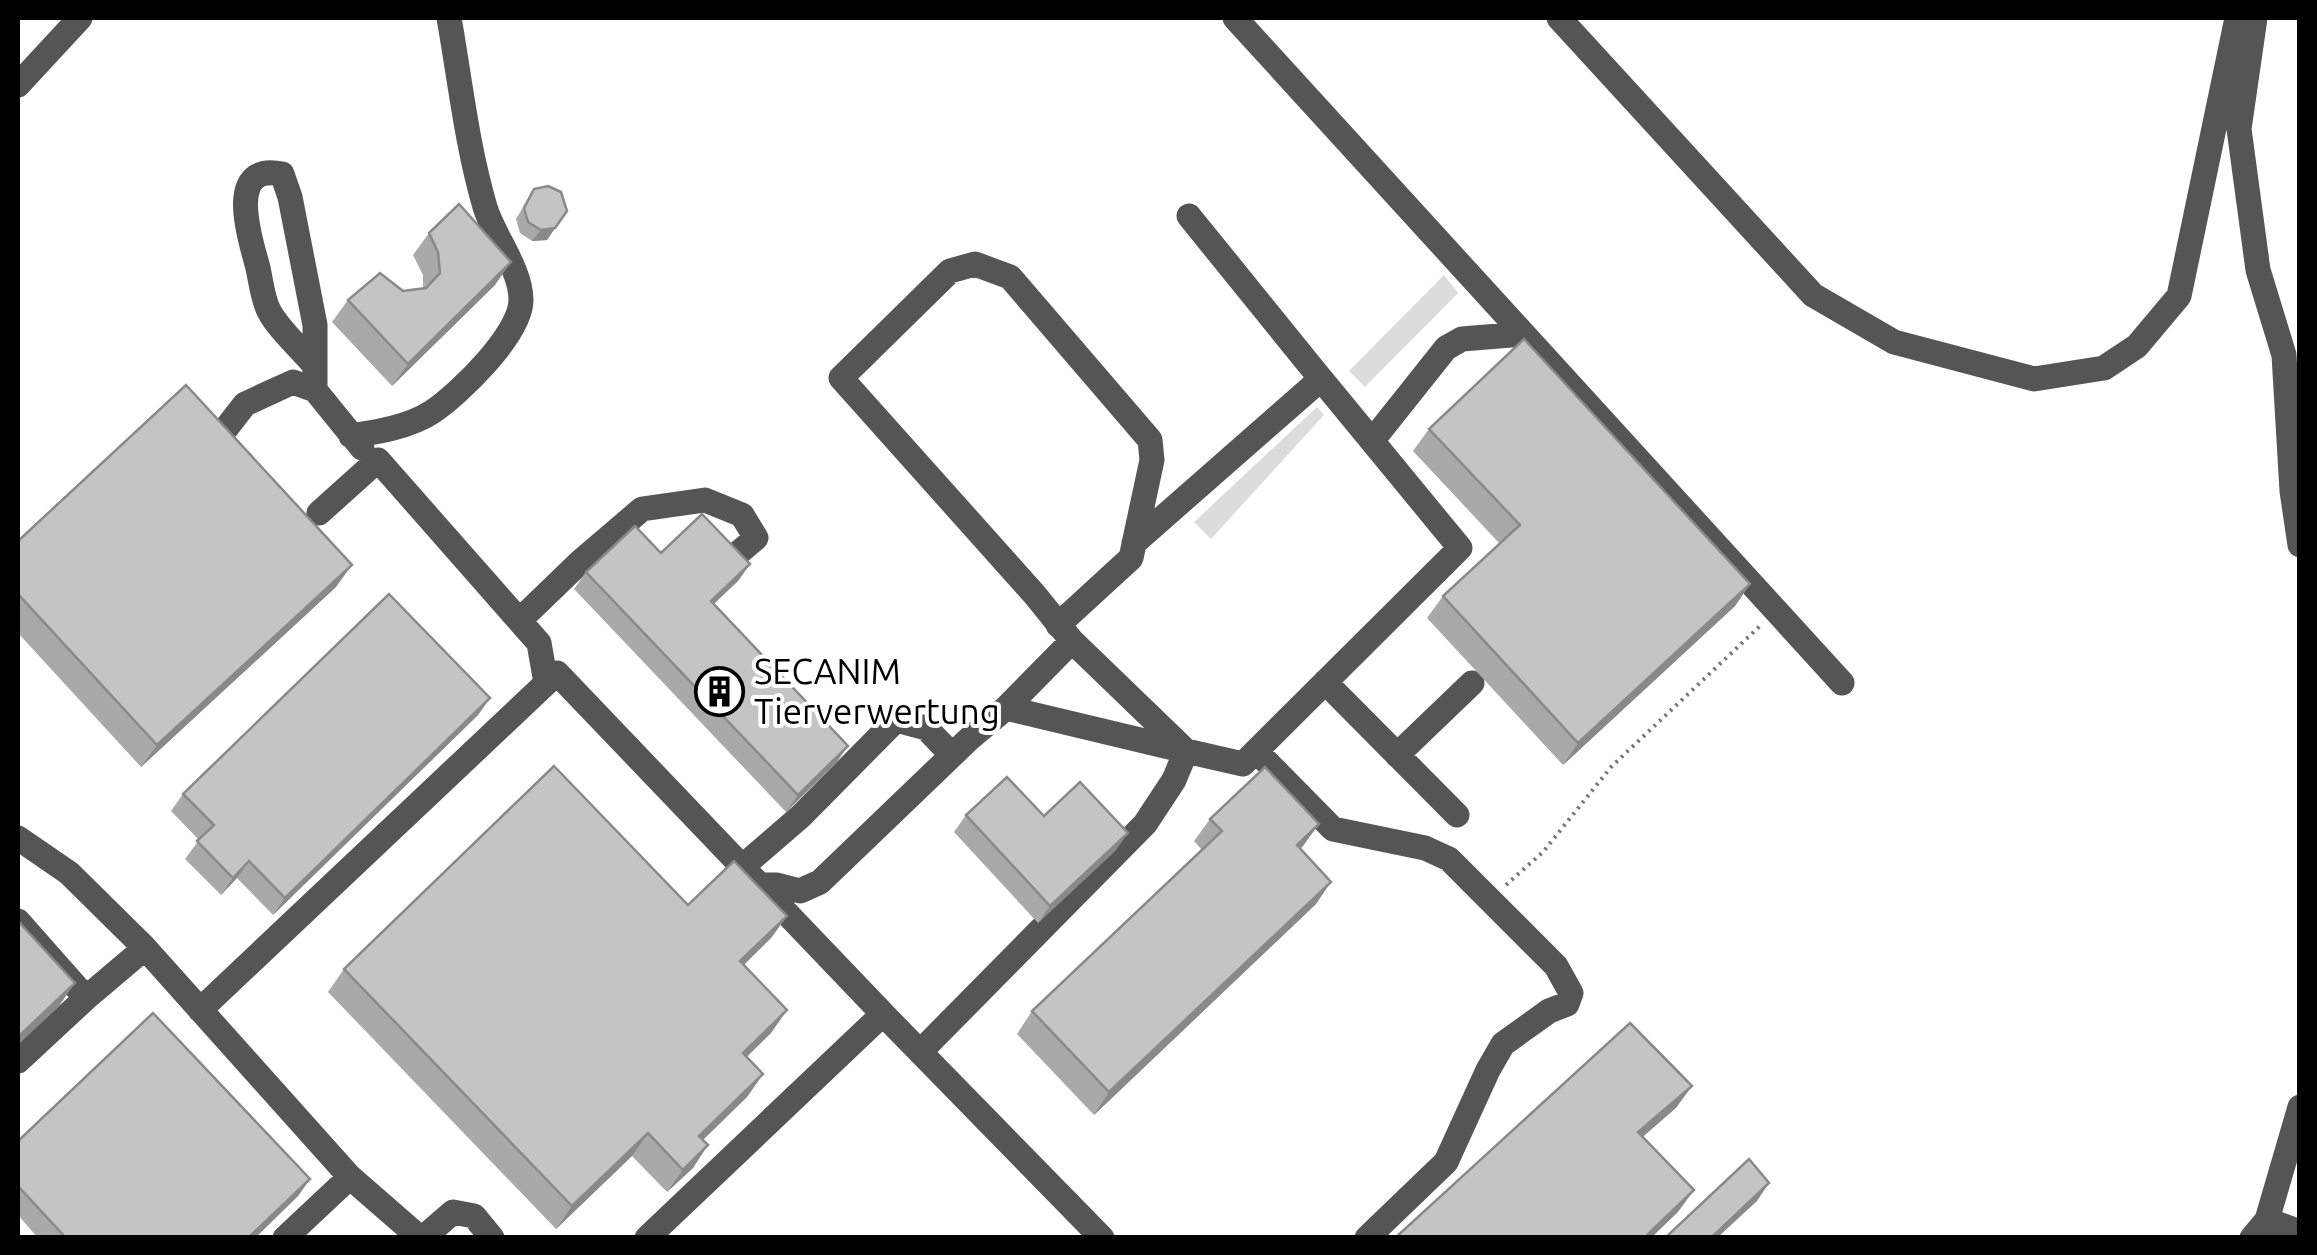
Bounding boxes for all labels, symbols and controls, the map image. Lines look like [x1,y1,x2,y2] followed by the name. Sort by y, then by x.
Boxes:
[754,651,1000,731] place label: SECANIM Tierverwertung
[693,665,745,717] building icon: SECANIM Tierverwertung

